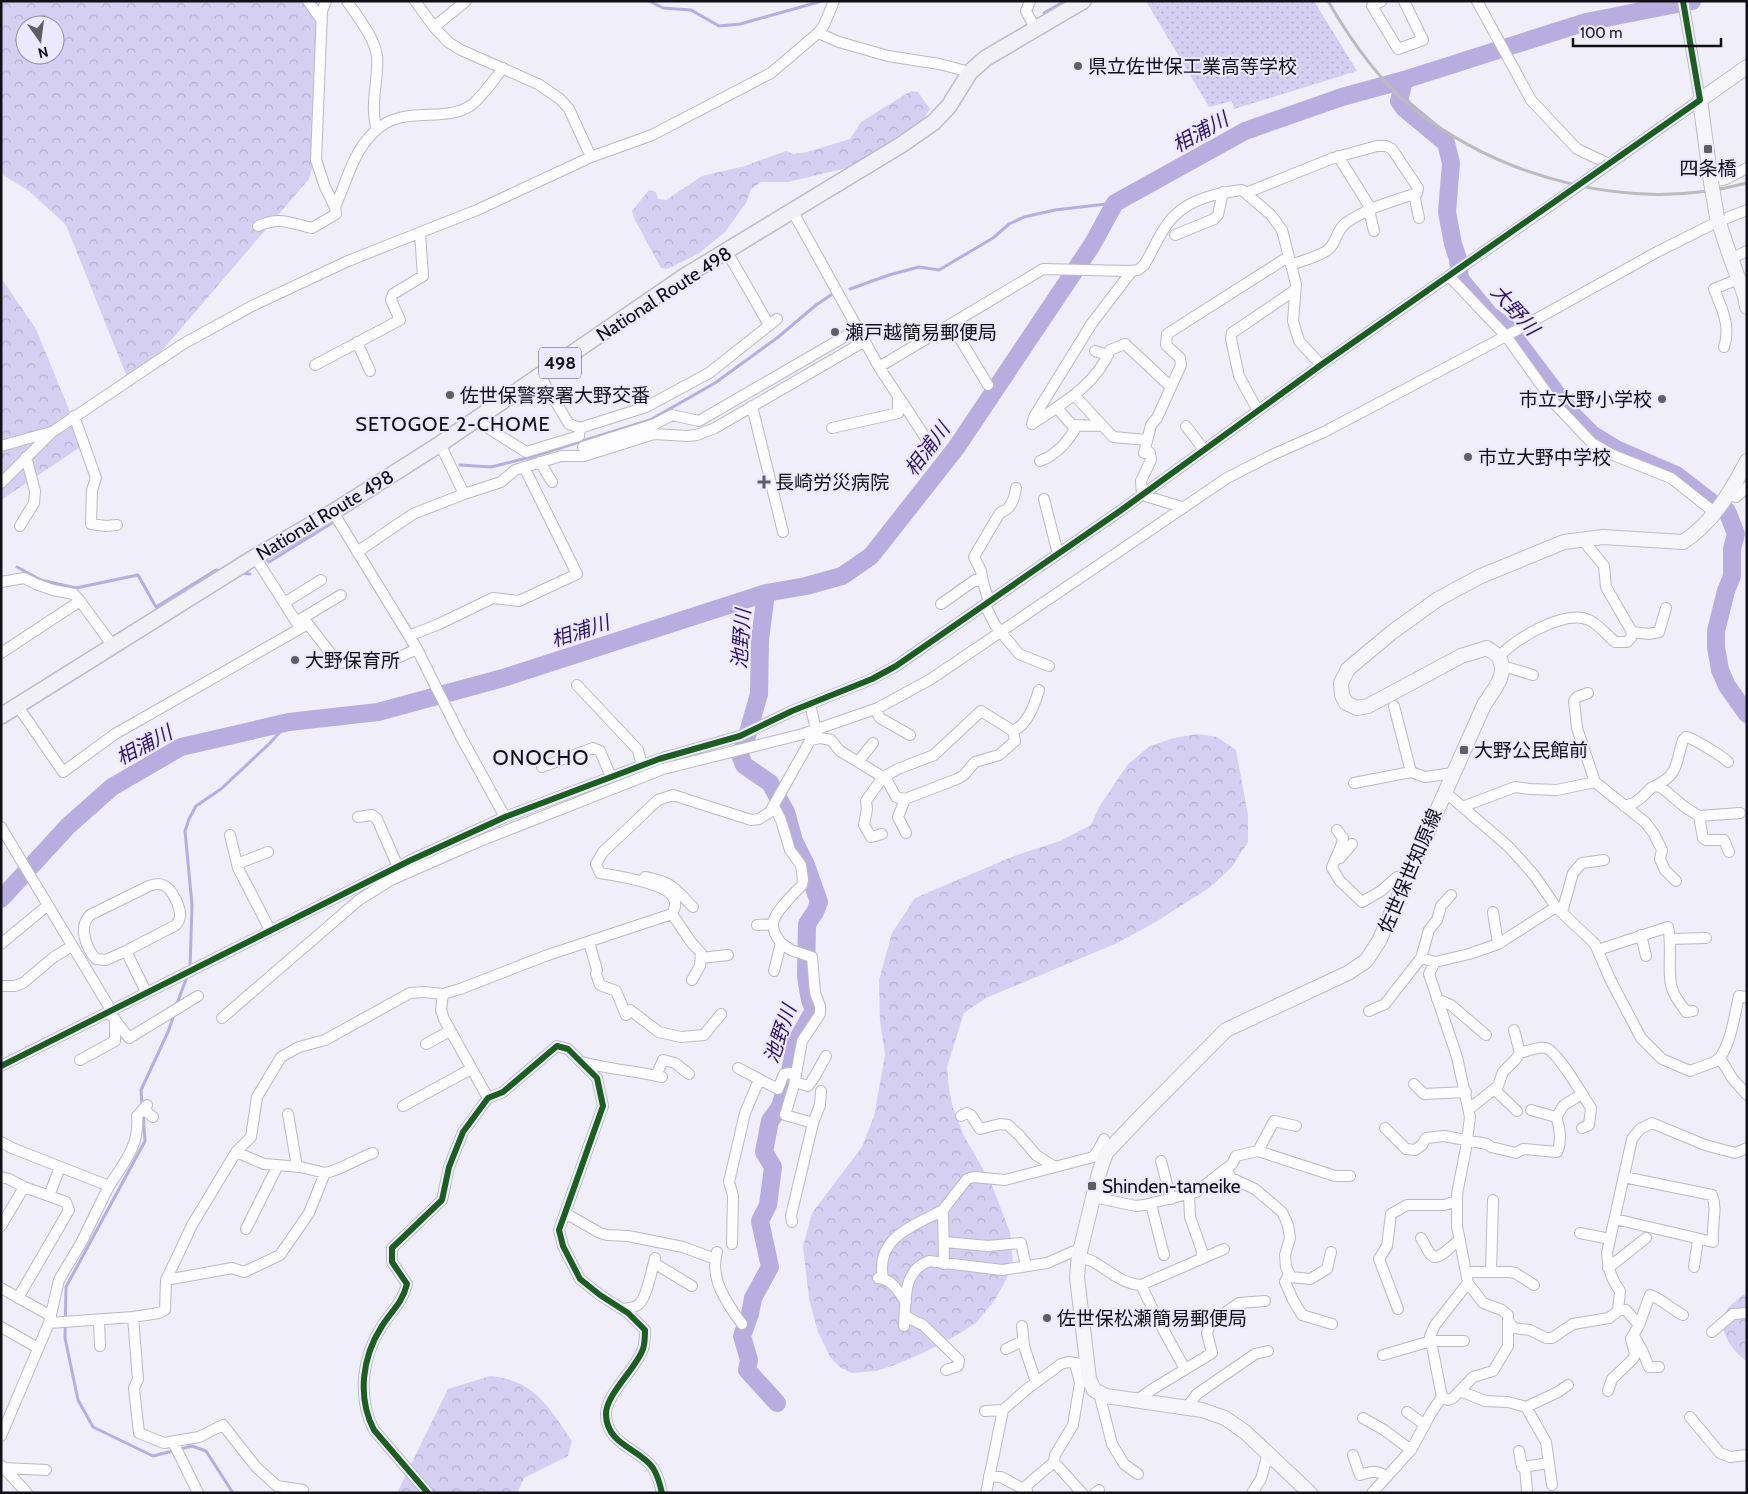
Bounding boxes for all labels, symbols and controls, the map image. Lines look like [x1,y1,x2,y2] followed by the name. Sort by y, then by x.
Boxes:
[15,15,65,65] north arrow
[1573,15,1720,47] scale bar
[1580,24,1622,42] text: 100 m
[36,43,50,63] text: N
[1088,55,1297,78] place label: 県立佐世保工業高等学校
[1072,60,1084,72] marker: 県立佐世保工業高等学校
[1168,106,1234,157] water label: 相浦川
[1702,143,1714,155] marker: 四条橋
[1679,157,1737,180] place label: 四条橋
[592,242,736,346] street label: National Route 498
[1486,280,1545,342] water label: 大野川
[845,321,997,344] place label: 瀬戸越簡易郵便局
[829,326,841,338] marker: 瀬戸越簡易郵便局
[539,348,581,378] road number: 498
[460,384,650,407] place label: 佐世保警察署大野交番
[1519,388,1652,411] place label: 市立大野小学校
[444,389,456,401] marker: 佐世保警察署大野交番
[1656,393,1668,405] marker: 市立大野小学校
[355,412,551,436] district label: SETOGOE 2-CHOME
[899,416,956,480] water label: 相浦川
[1478,446,1611,469] place label: 市立大野中学校
[1462,451,1474,463] marker: 市立大野中学校
[252,465,398,565] street label: National Route 498
[775,471,889,494] place label: 長崎労災病院
[757,475,771,489] marker: 長崎労災病院
[727,606,755,670] water label: 池野川
[548,610,614,652] water label: 相浦川
[305,649,400,672] place label: 大野保育所
[289,654,301,666] marker: 大野保育所
[112,719,178,770] water label: 相浦川
[1474,739,1588,762] place label: 大野公民館前
[1458,744,1470,756] marker: 大野公民館前
[492,745,590,770] district label: ONOCHO
[1373,805,1447,937] street label: 佐世保世知原線
[759,1000,802,1066] water label: 池野川
[1102,1175,1241,1198] place label: Shinden-tameike
[1086,1180,1098,1192] marker: Shinden-tameike
[1057,1307,1247,1330] place label: 佐世保松瀬簡易郵便局
[1041,1312,1053,1324] marker: 佐世保松瀬簡易郵便局

